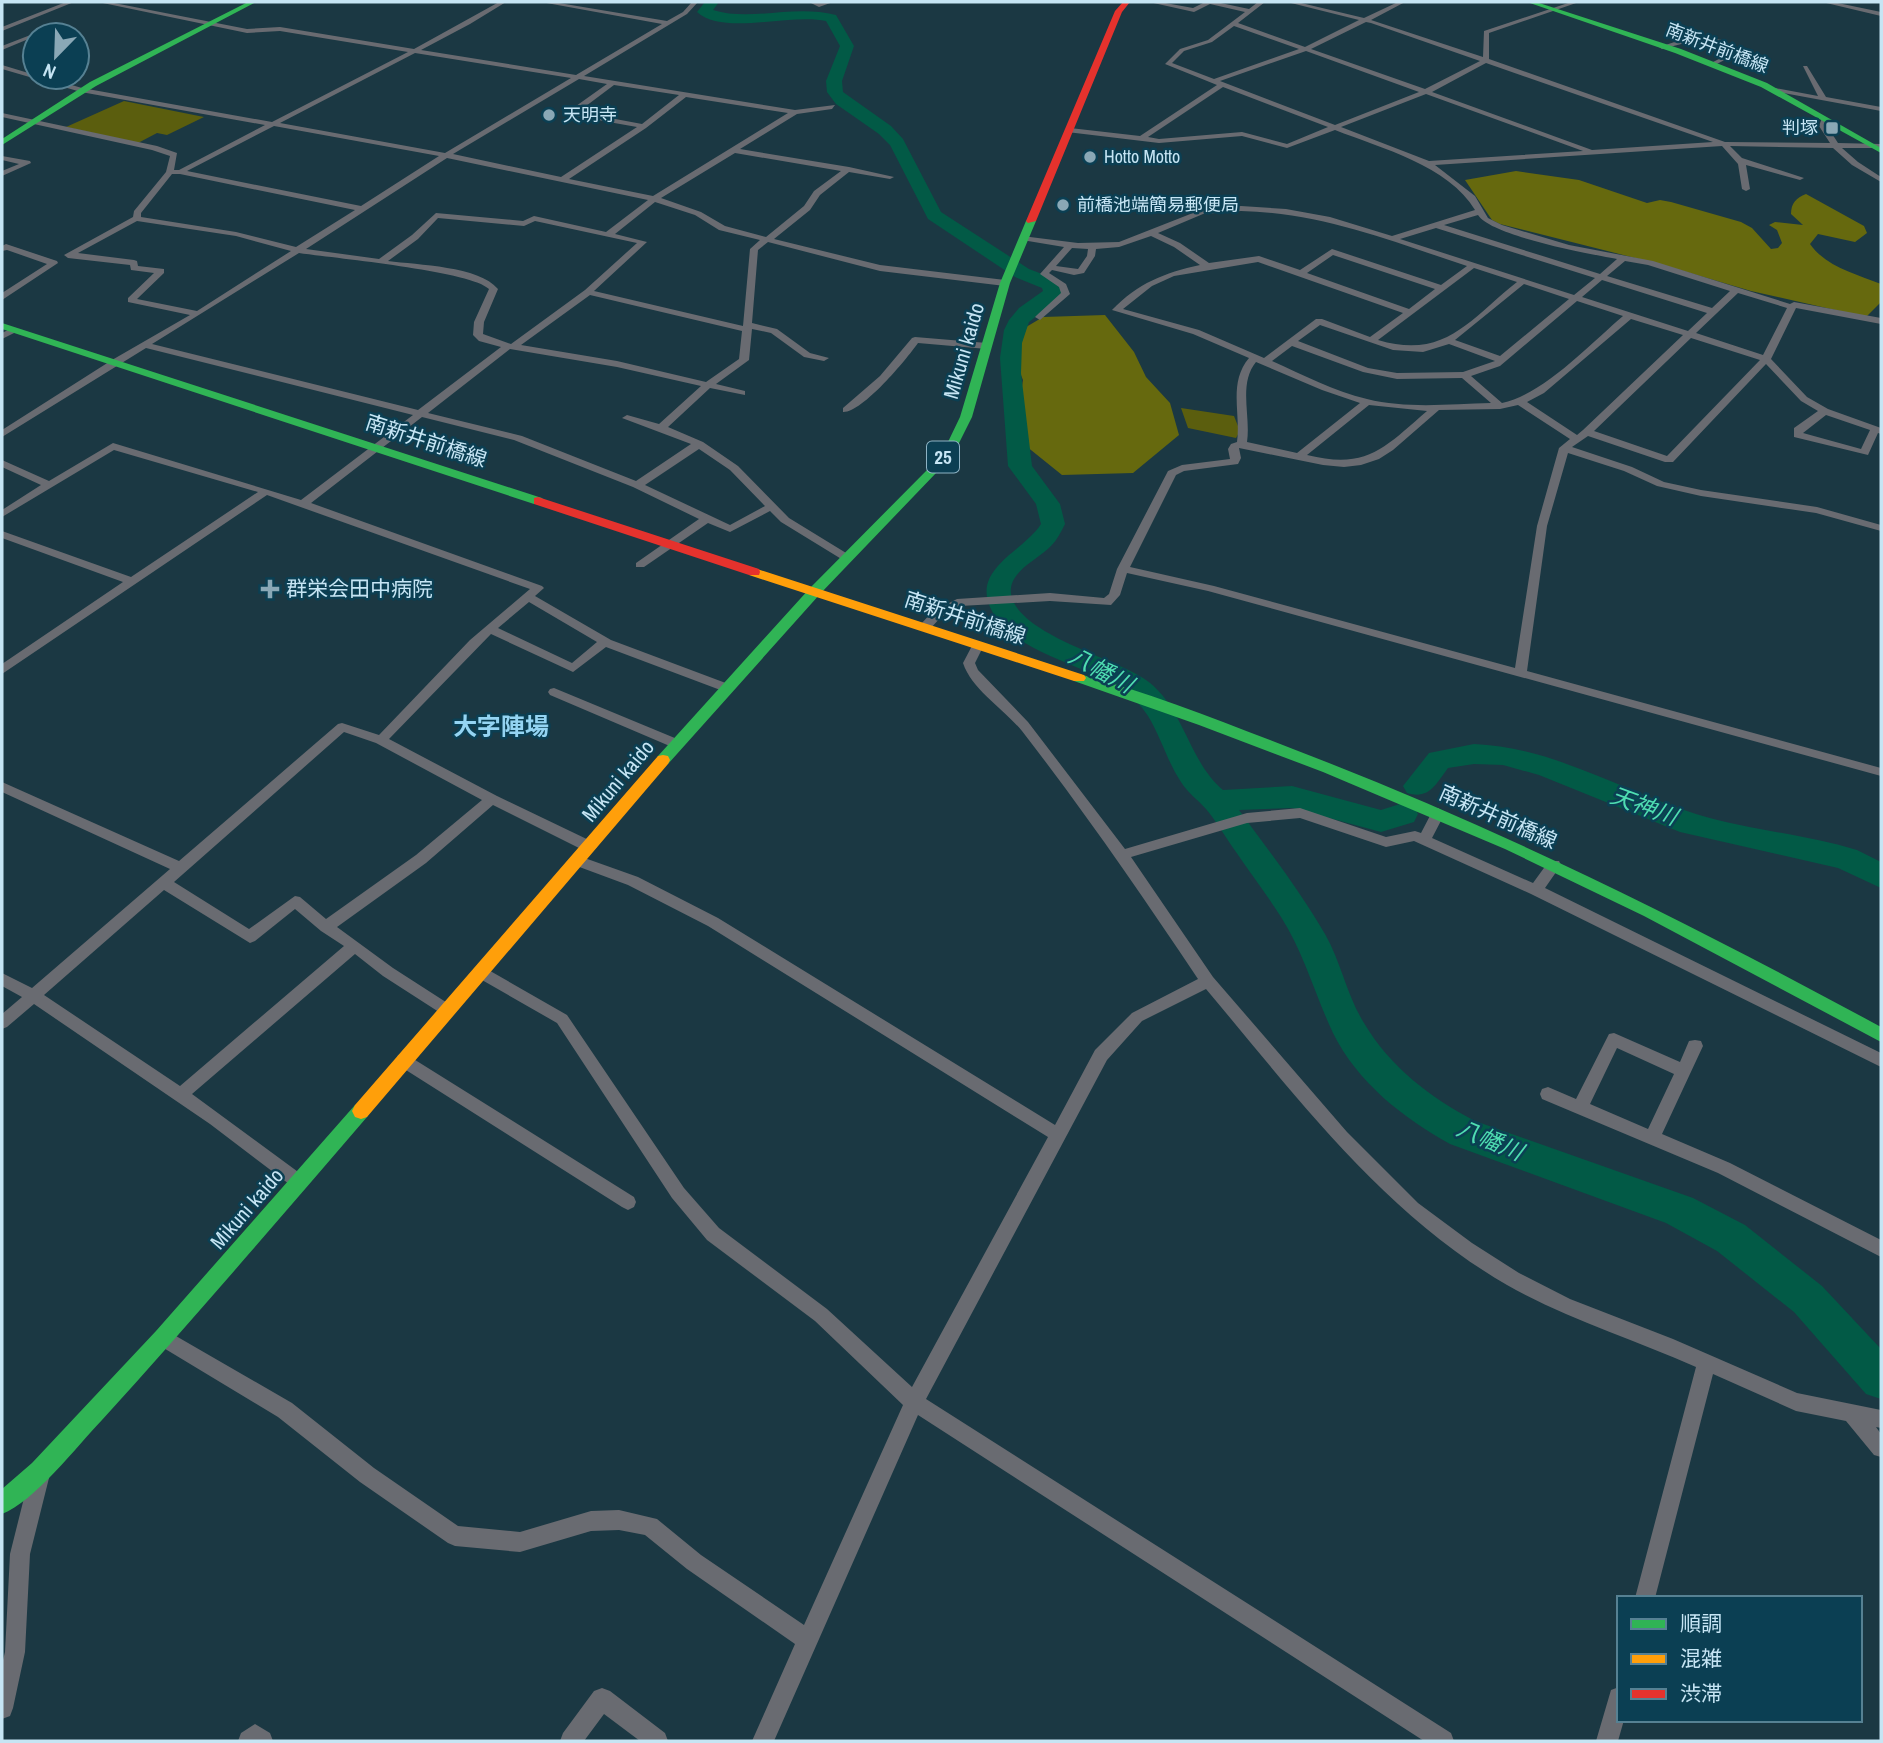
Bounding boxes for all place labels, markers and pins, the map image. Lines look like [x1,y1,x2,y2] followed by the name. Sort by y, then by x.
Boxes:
[563,102,617,127] place label: 天明寺
[541,107,557,123] marker: 天明寺
[1782,115,1818,140] place label: 判塚
[1824,120,1840,136] marker: 判塚
[1104,144,1180,169] place label: Hotto Motto
[1082,149,1098,165] marker: Hotto Motto
[1077,192,1239,217] place label: 前橋池端簡易郵便局
[1055,197,1071,213] marker: 前橋池端簡易郵便局
[286,574,433,603] place label: 群栄会田中病院
[260,579,280,599] marker: 群栄会田中病院

